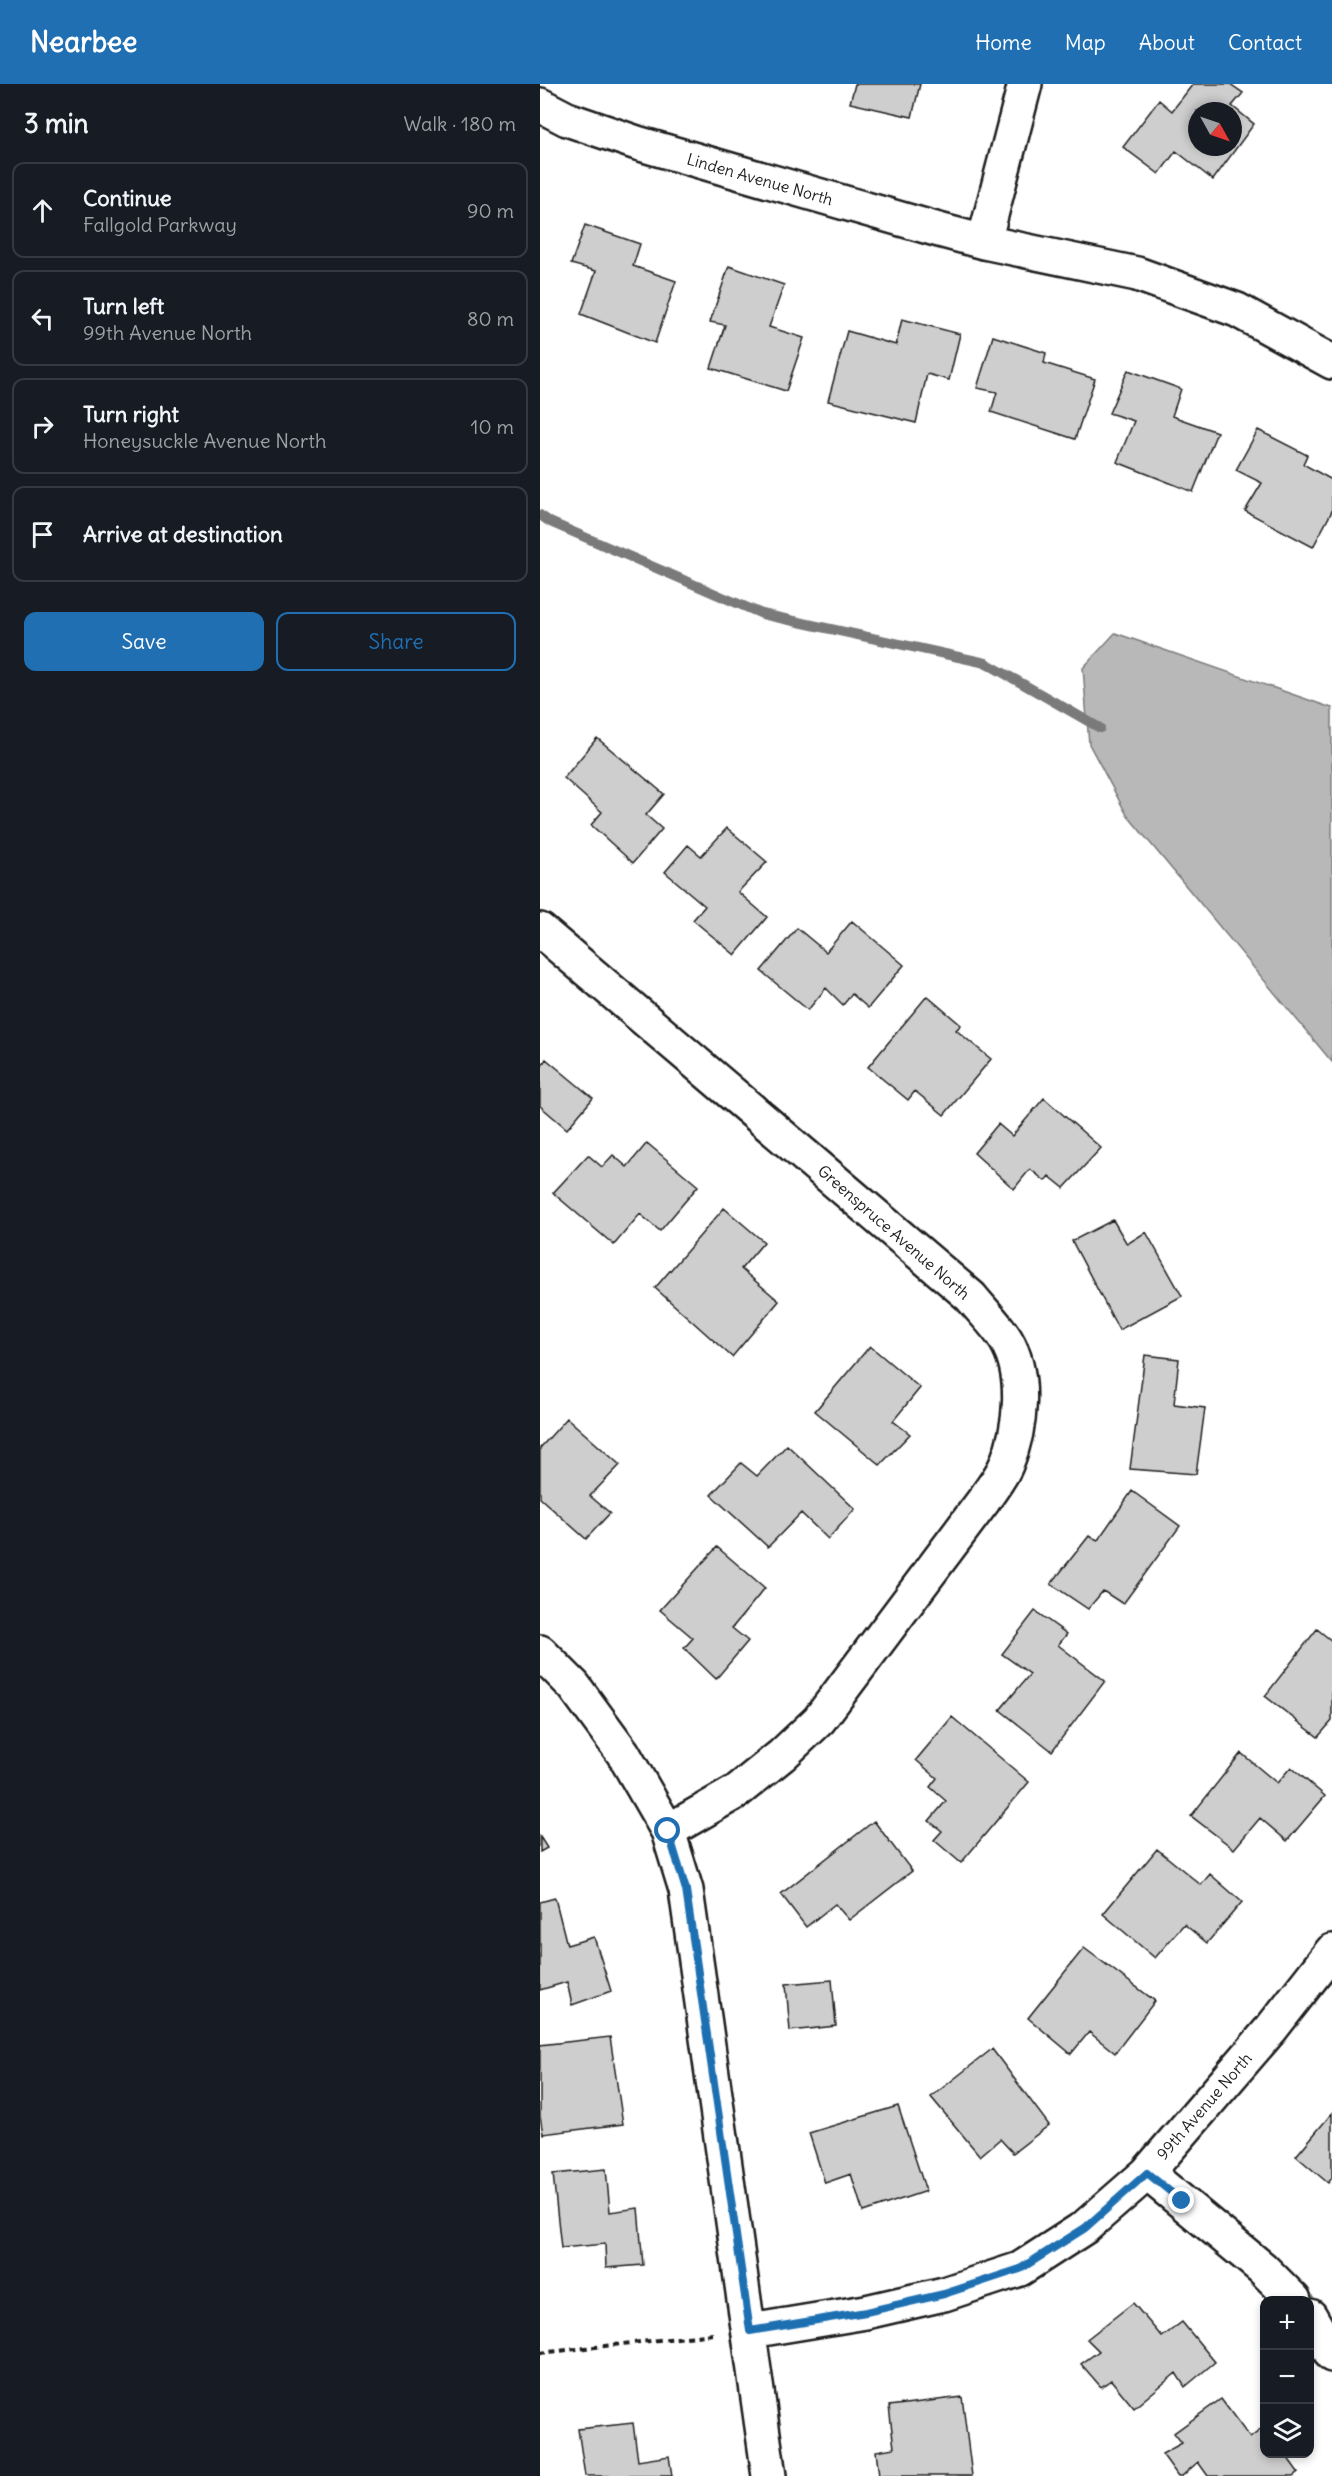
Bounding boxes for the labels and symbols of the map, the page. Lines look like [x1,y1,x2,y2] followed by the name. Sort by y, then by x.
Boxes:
[1188,102,1242,156] north arrow
[685,149,835,209] street label: Linden Avenue North
[814,1160,974,1304] street label: Greenspruce Avenue North
[654,1817,680,1843] route start
[1152,2048,1256,2164] street label: 99th Avenue North
[1168,2187,1194,2213] route end

